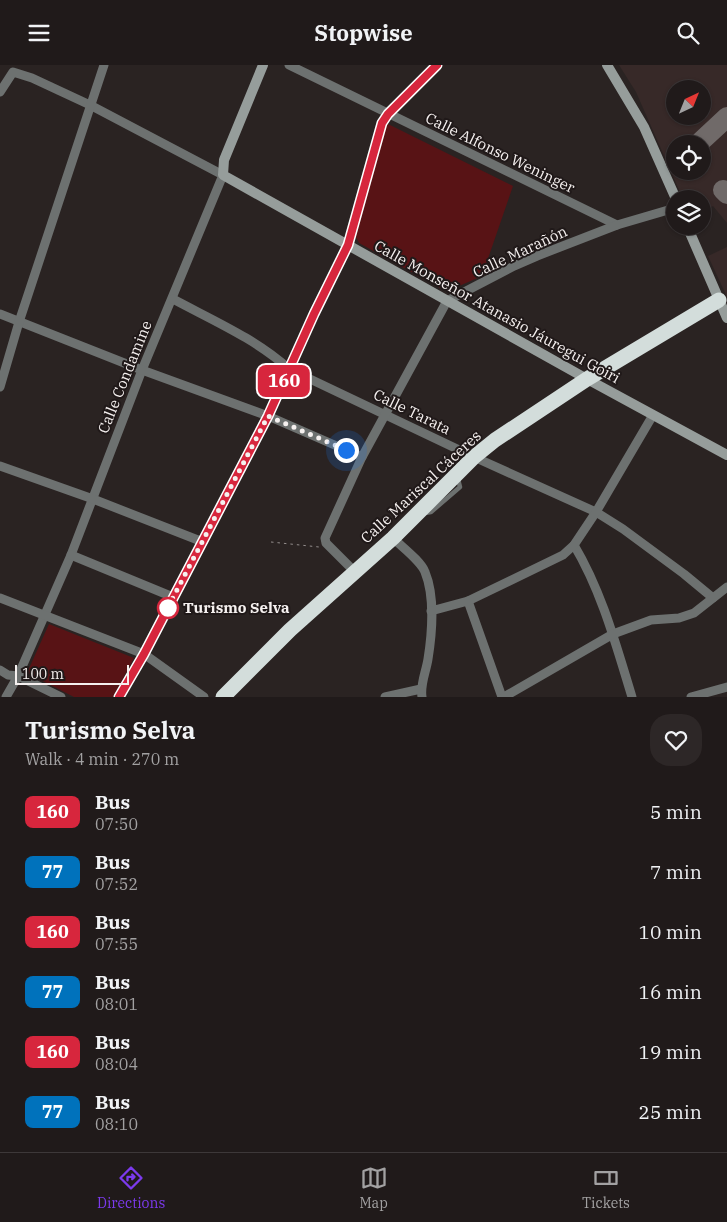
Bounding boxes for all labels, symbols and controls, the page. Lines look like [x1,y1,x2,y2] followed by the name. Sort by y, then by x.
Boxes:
[314,18,413,47] text: Stopwise
[25,19,53,47] icon: menu
[674,19,702,47] icon: search
[666,80,711,125] north arrow
[666,80,711,235] map controls
[422,108,578,197] street label: Calle Alfonso Weninger
[666,135,711,180] button: locate
[666,190,711,235] button: layers
[470,221,570,282] street label: Calle Marañón
[371,236,624,387] street label: Calle Monseñor Atanasio Jáuregui Goiri
[93,318,156,436] street label: Calle Condamine
[255,365,313,397] line badge: 160
[268,369,300,392] text: 160
[370,385,454,438] street label: Calle Tarata
[357,426,485,547] street label: Calle Mariscal Cáceres
[334,438,359,463] your location
[157,597,179,619] marker: Turismo Selva
[183,598,290,617] place label: Turismo Selva
[15,662,129,685] scale bar
[22,665,64,683] text: 100 m
[25,714,196,746] text: Turismo Selva
[650,714,702,766] button: heart
[25,749,179,769] text: Walk · 4 min · 270 m
[95,790,130,814] text: Bus
[36,800,69,823] text: 160
[650,800,702,824] text: 5 min
[95,814,138,834] text: 07:50
[95,850,130,874] text: Bus
[42,860,63,883] text: 77
[650,860,702,884] text: 7 min
[95,874,138,894] text: 07:52
[95,910,130,934] text: Bus
[36,920,69,943] text: 160
[639,920,702,944] text: 10 min
[95,934,138,954] text: 07:55
[95,970,130,994] text: Bus
[42,980,63,1003] text: 77
[639,980,702,1004] text: 16 min
[95,994,138,1014] text: 08:01
[95,1030,130,1054] text: Bus
[36,1040,69,1063] text: 160
[639,1040,702,1064] text: 19 min
[95,1054,138,1074] text: 08:04
[95,1090,130,1114] text: Bus
[42,1100,63,1123] text: 77
[639,1100,702,1124] text: 25 min
[95,1114,138,1134] text: 08:10
[97,1164,165,1212] tab: Directions
[359,1164,388,1212] tab: Map
[582,1164,630,1212] tab: Tickets

